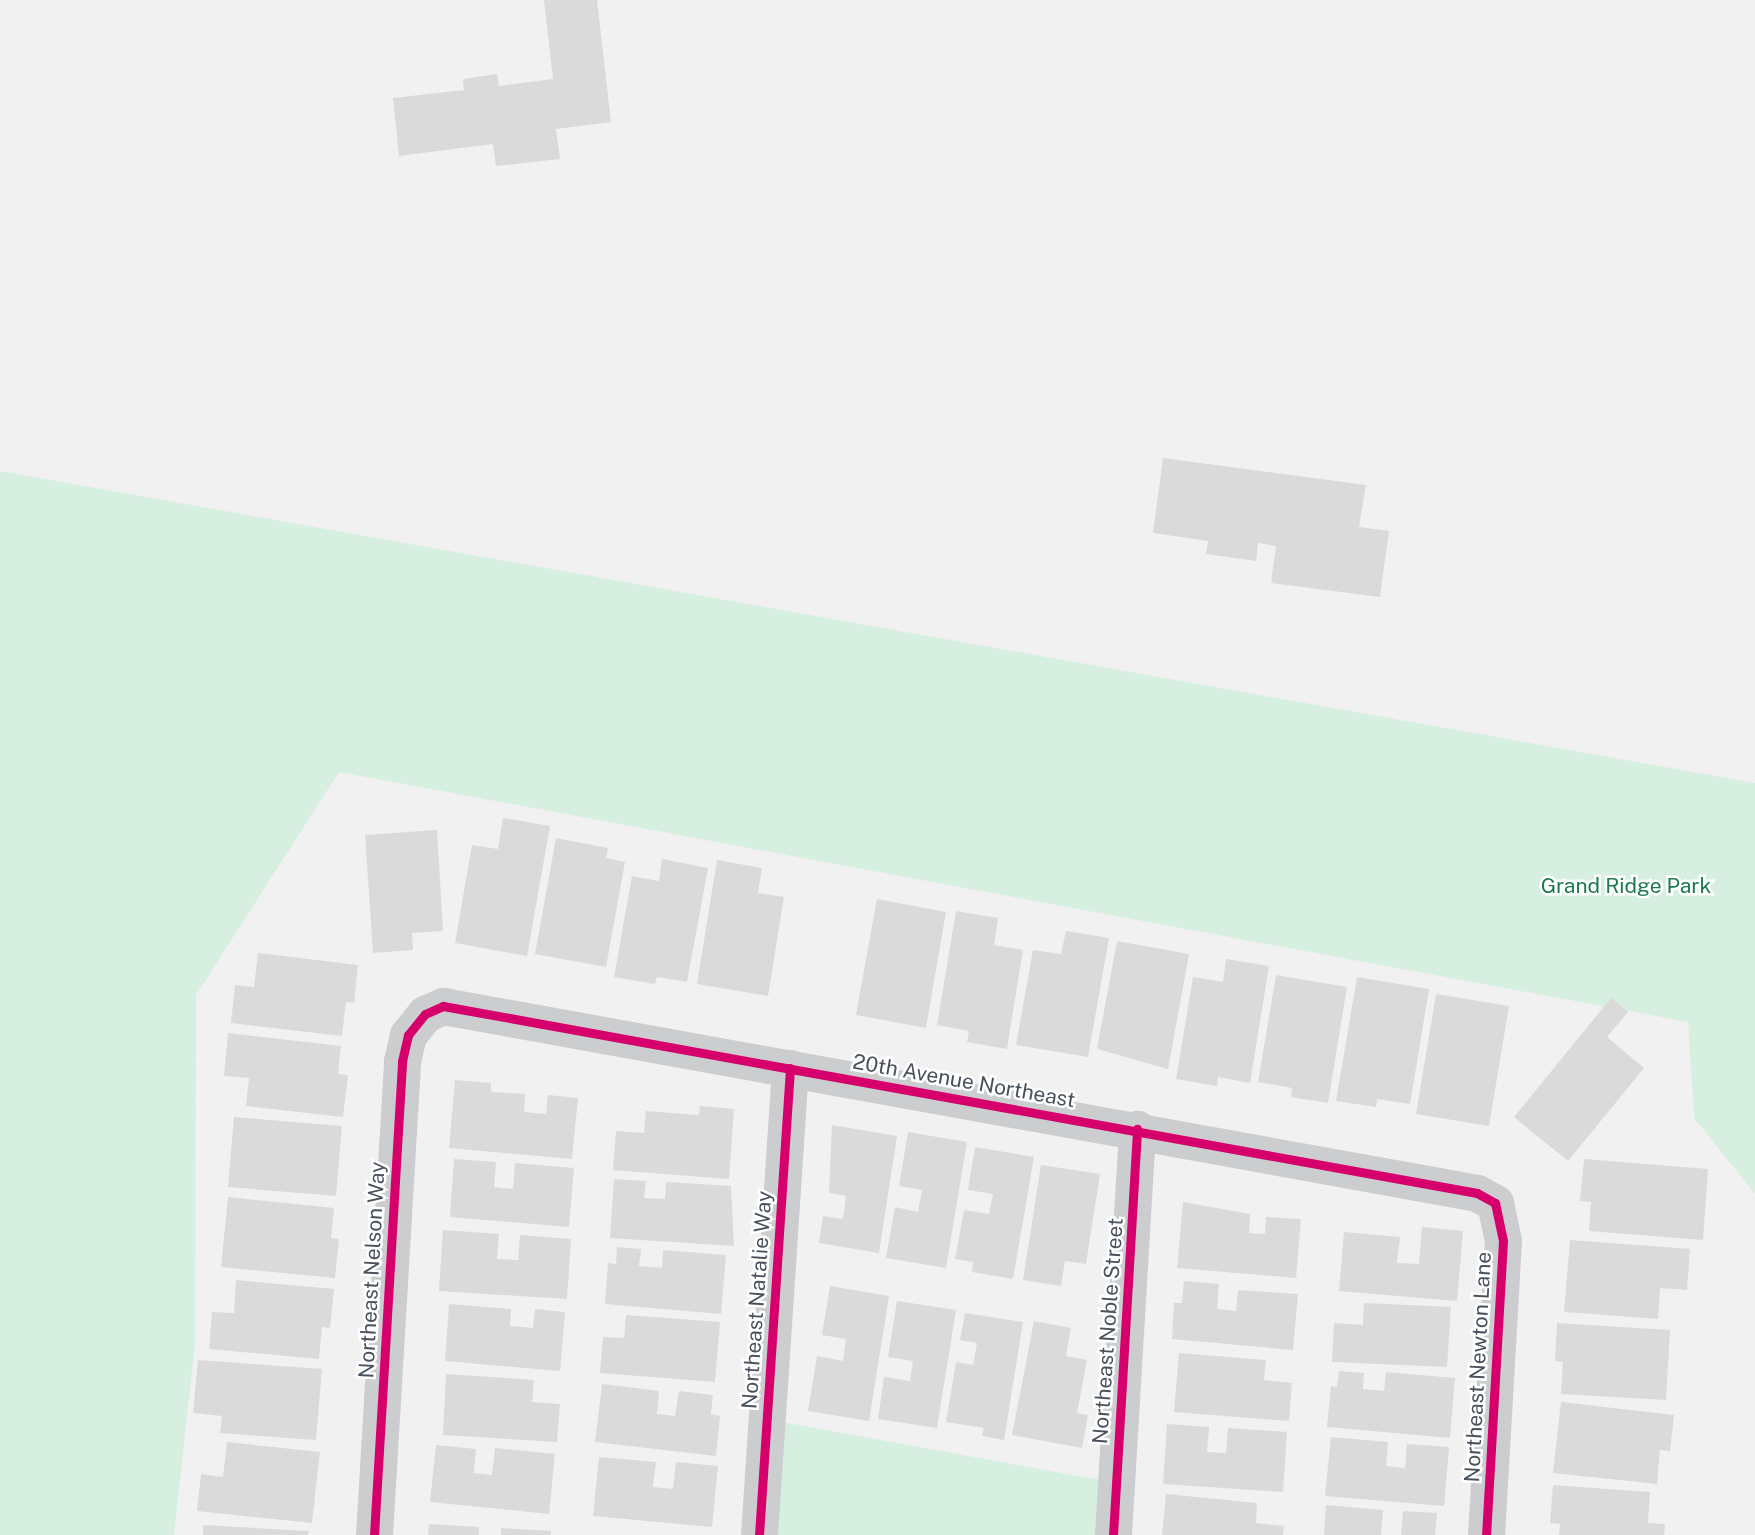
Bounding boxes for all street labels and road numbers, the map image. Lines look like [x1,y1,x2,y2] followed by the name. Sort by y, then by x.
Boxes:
[851,1049,1077,1113] street label: 20th Avenue Northeast
[354,1161,390,1379] street label: Northeast Nelson Way
[737,1190,777,1410] street label: Northeast Natalie Way
[1088,1217,1128,1445] street label: Northeast Noble Street
[1459,1251,1497,1483] street label: Northeast Newton Lane

